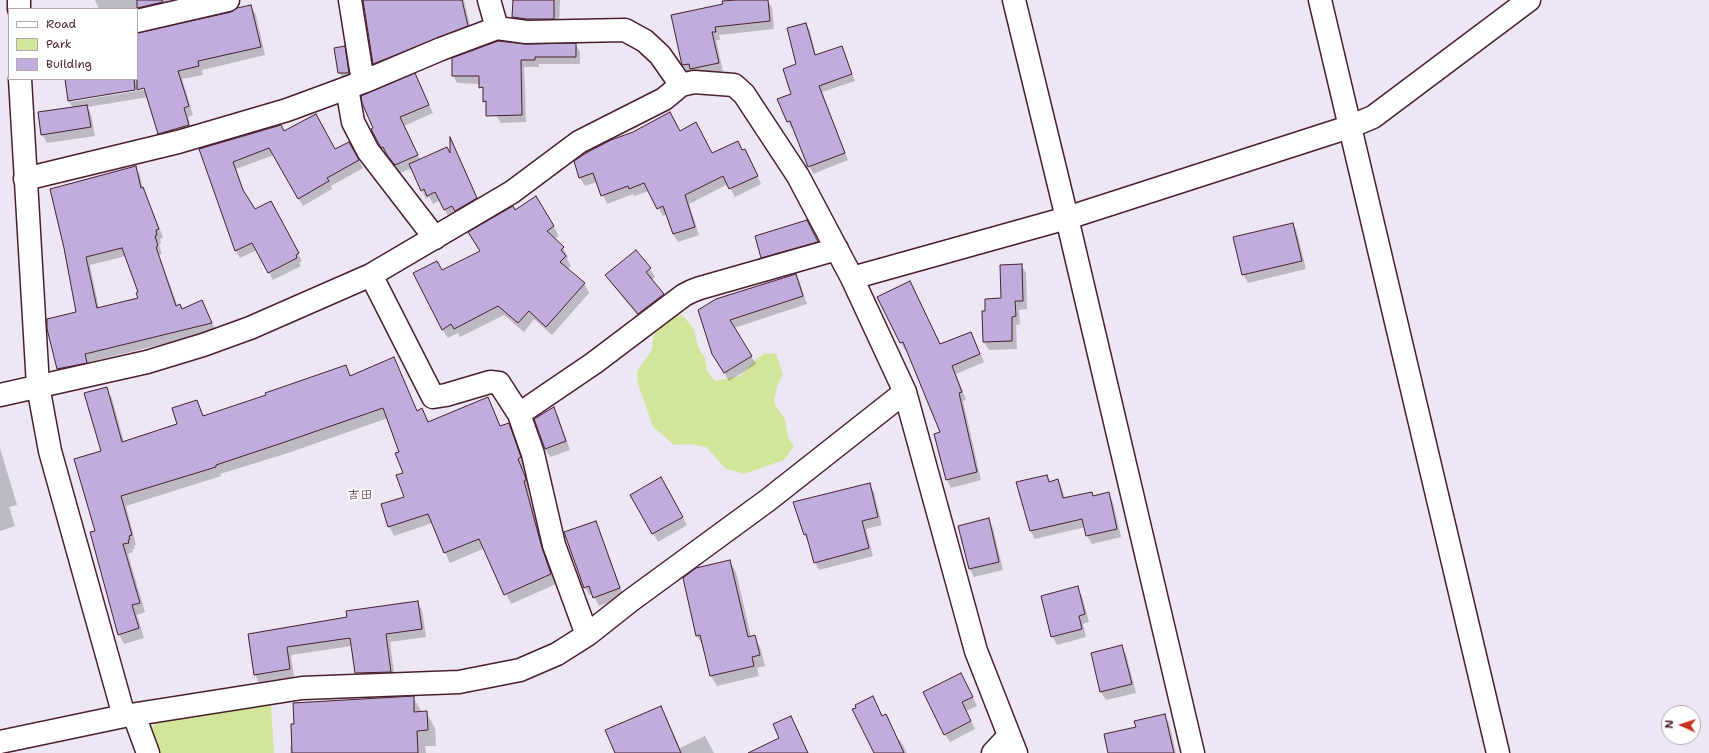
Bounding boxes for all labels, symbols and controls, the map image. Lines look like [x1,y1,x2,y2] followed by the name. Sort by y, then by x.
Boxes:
[8,8,138,80] legend
[46,16,76,32] text: Road
[46,36,72,52] text: Park
[46,56,92,72] text: Building
[347,488,373,504] district label: 吉田
[1661,705,1701,745] north arrow
[1662,720,1677,729] text: N

